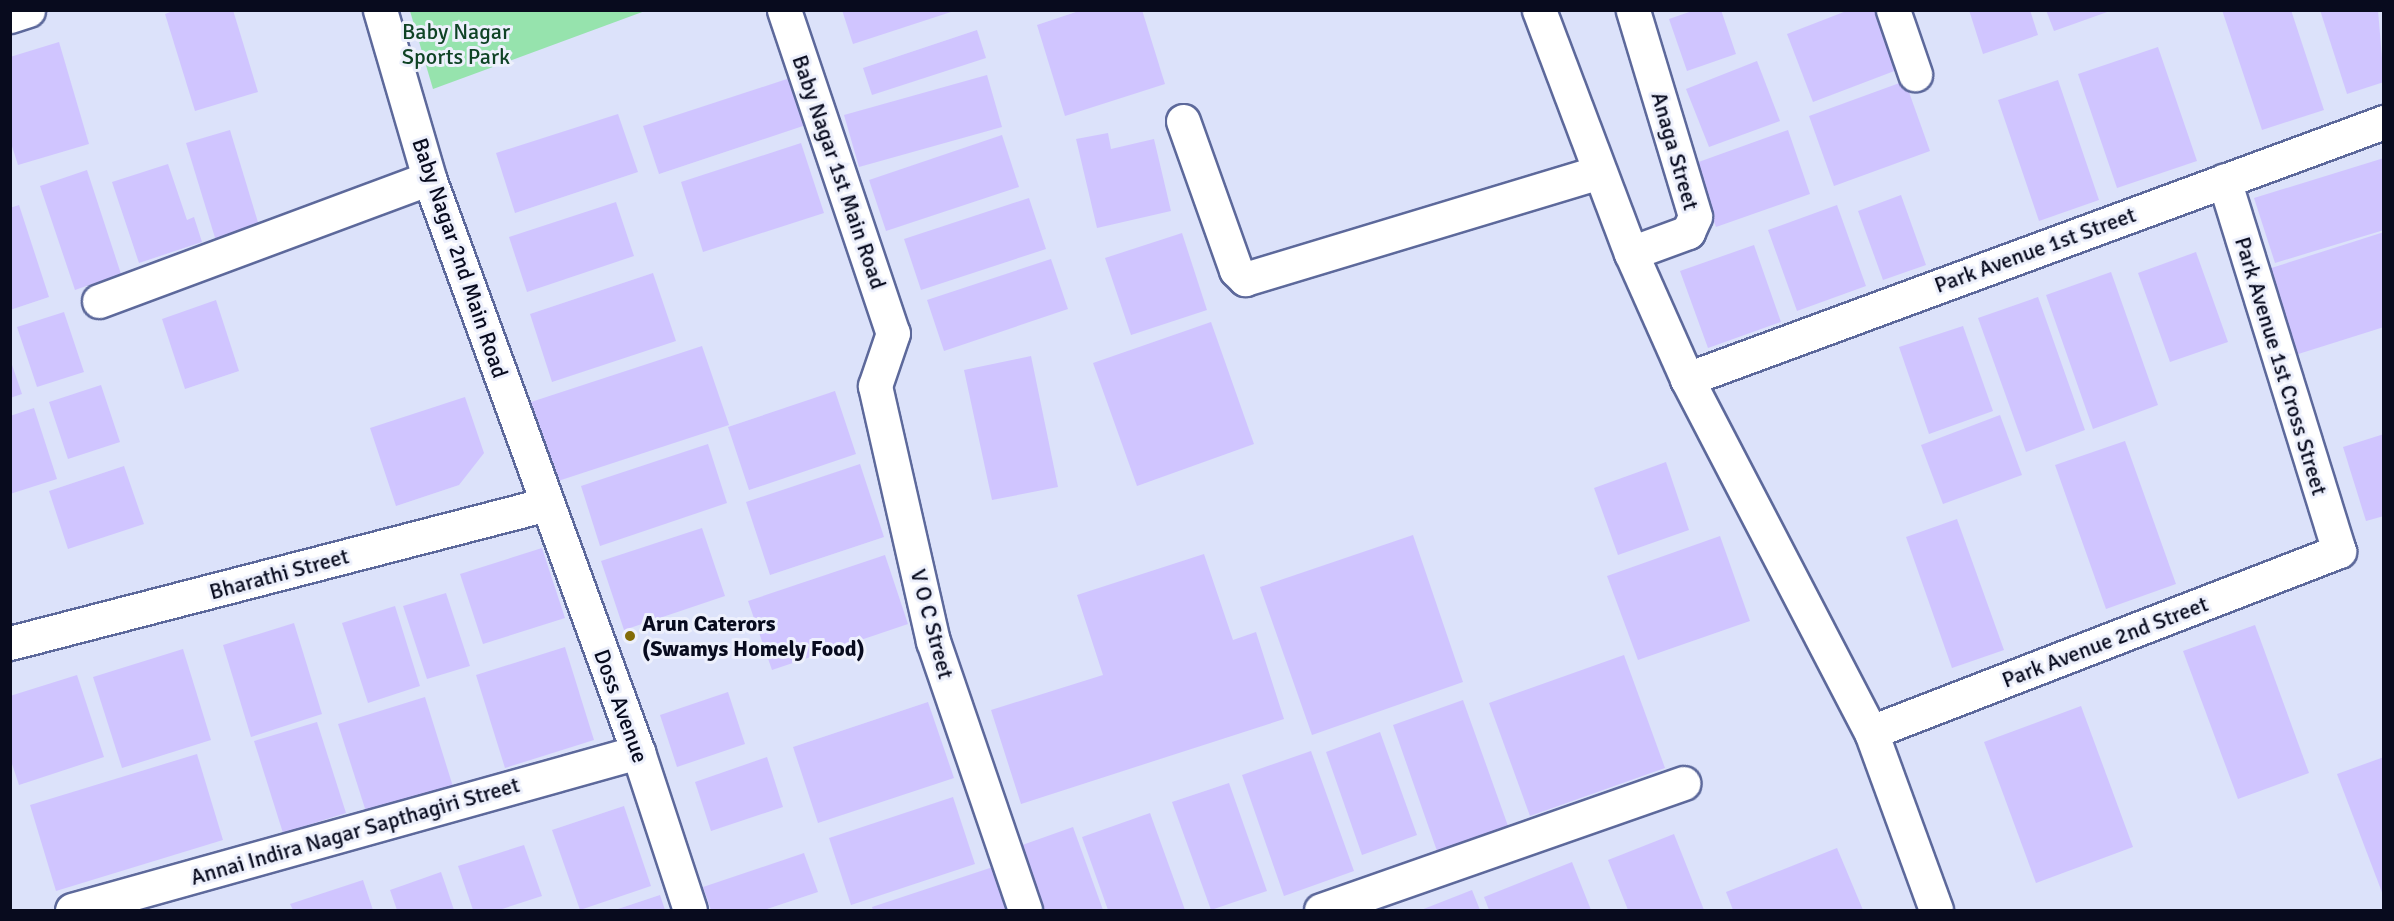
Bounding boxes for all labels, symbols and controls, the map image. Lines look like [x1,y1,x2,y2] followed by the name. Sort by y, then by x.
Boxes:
[402,18,510,70] park label: Baby Nagar Sports Park
[787,51,891,293] street label: Baby Nagar 1st Main Road
[1646,89,1704,213] street label: Anaga Street
[406,134,514,382] street label: Baby Nagar 2nd Main Road
[1931,201,2139,299] street label: Park Avenue 1st Street
[2229,234,2333,498] street label: Park Avenue 1st Cross Street
[206,543,352,605] street label: Bharathi Street
[905,566,959,682] street label: V O C Street
[1998,591,2212,693] street label: Park Avenue 2nd Street
[642,610,865,662] place label: Arun Caterors (Swamys Homely Food)
[623,629,637,643] marker: Arun Caterors (Swamys Homely Food)
[588,646,654,766] street label: Doss Avenue
[187,771,523,891] street label: Annai Indira Nagar Sapthagiri Street

